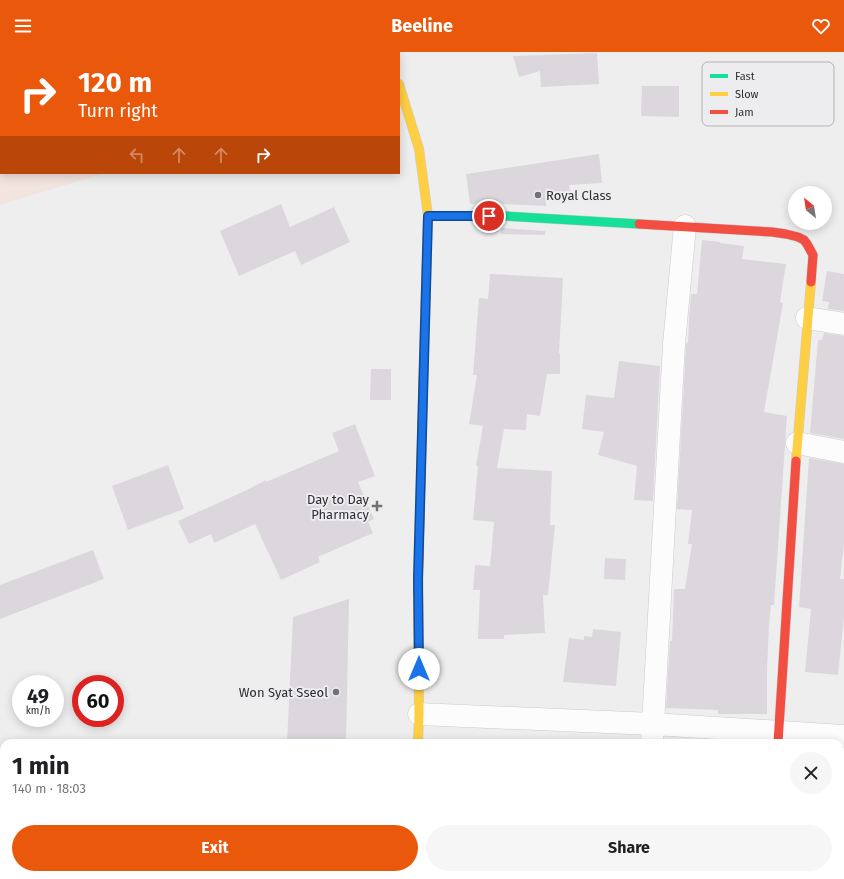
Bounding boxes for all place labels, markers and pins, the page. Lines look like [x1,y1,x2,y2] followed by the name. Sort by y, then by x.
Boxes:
[546,188,611,203] place label: Royal Class
[533,190,543,200] marker: Royal Class
[472,199,506,233] pin
[307,492,370,522] place label: Day to Day Pharmacy
[372,501,382,511] marker: Day to Day Pharmacy
[239,685,328,700] place label: Won Syat Sseol
[331,687,341,697] marker: Won Syat Sseol

